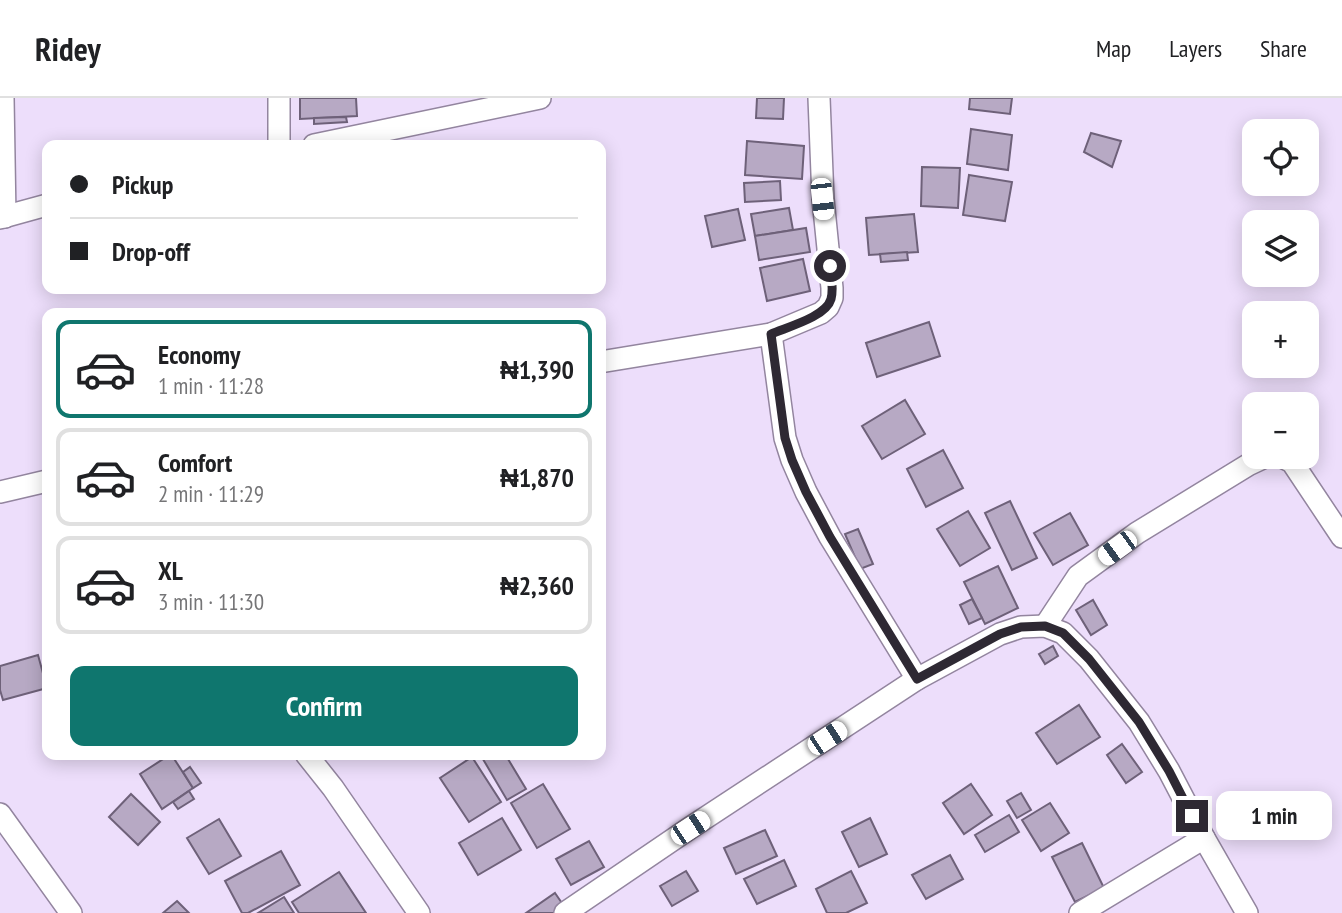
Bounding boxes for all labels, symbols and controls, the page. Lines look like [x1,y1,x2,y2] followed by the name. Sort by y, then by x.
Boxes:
[35,27,101,70] text: Ridey
[1096,33,1131,64] text: Map
[1169,33,1222,64] text: Layers
[1260,33,1307,64] text: Share
[1242,119,1319,469] map controls
[1242,119,1319,196] button: locate
[112,168,173,201] text: Pickup
[810,177,835,221] car
[1242,210,1319,287] button: layers
[112,235,190,268] text: Drop-off
[814,250,846,282] route start
[1242,301,1319,378] button: +
[74,338,137,401] icon: car
[158,338,240,371] text: Economy
[500,353,574,386] text: ₦1,390
[158,371,264,400] text: 1 min · 11:28
[1242,392,1319,469] button: −
[74,446,137,509] icon: car
[158,446,232,479] text: Comfort
[500,461,574,494] text: ₦1,870
[158,479,264,508] text: 2 min · 11:29
[1094,527,1141,569] car
[74,554,137,617] icon: car
[158,554,183,587] text: XL
[500,569,574,602] text: ₦2,360
[158,587,264,616] text: 3 min · 11:30
[70,666,578,746] button: Confirm
[804,718,851,758] car
[1216,792,1332,840] callout: 1 min
[1176,800,1208,832] route end
[1251,801,1297,830] text: 1 min
[667,808,714,848] car

